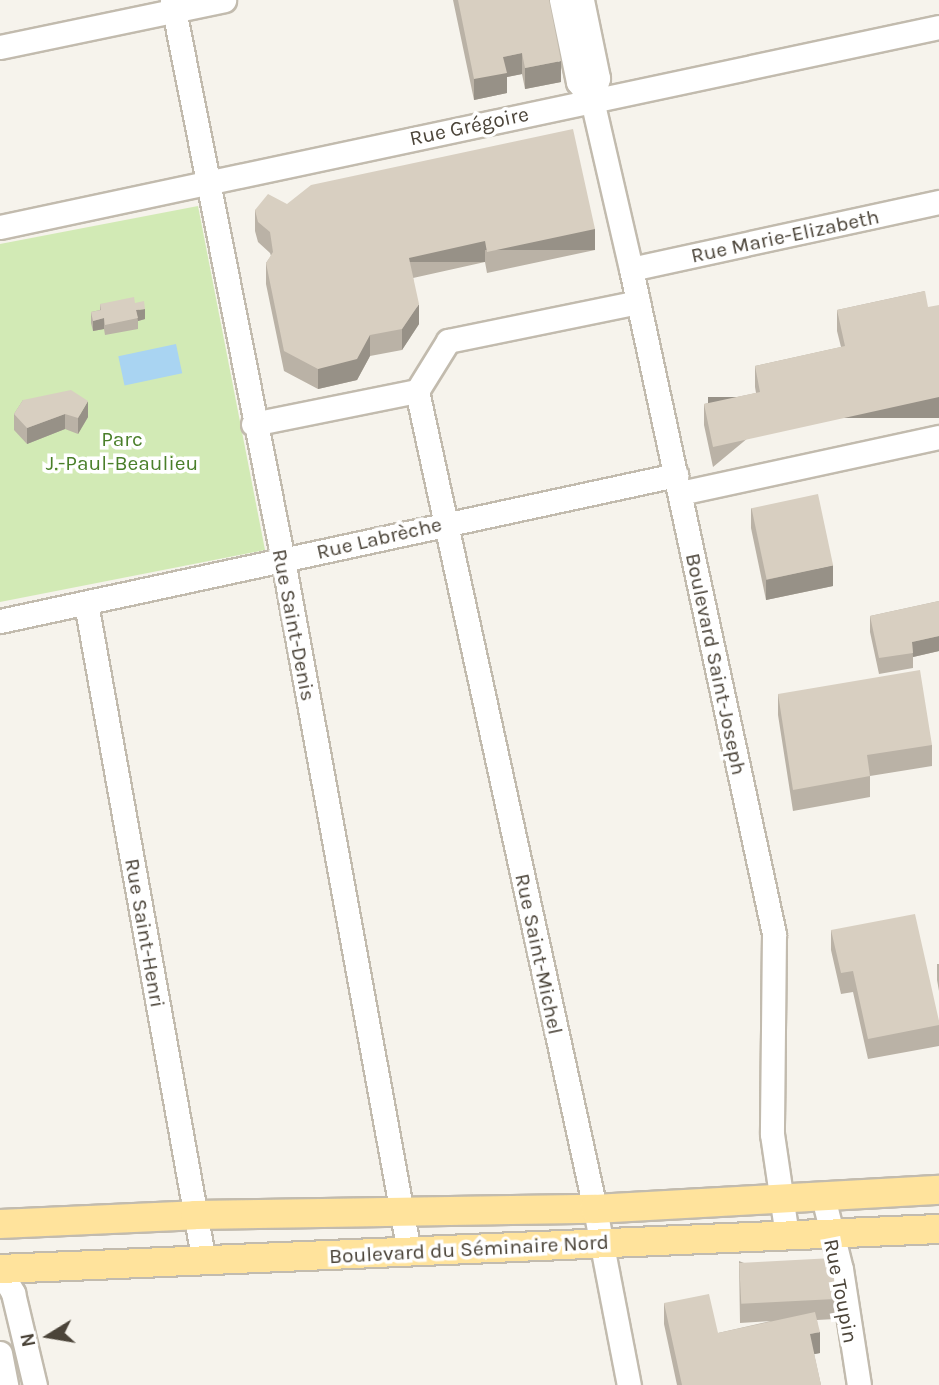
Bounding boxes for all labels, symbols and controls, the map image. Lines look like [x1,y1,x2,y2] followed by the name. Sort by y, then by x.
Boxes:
[407,101,531,151] street label: Rue Grégoire
[689,204,881,268] street label: Rue Marie-Elizabeth
[46,426,198,476] park label: Parc J.-Paul-Beaulieu
[314,511,444,565] street label: Rue Labrèche
[267,547,321,703] street label: Rue Saint-Denis
[680,551,752,777] street label: Boulevard Saint-Joseph
[119,856,171,1010] street label: Rue Saint-Henri
[510,871,568,1037] street label: Rue Saint-Michel
[328,1229,610,1269] street label: Boulevard du Séminaire Nord
[819,1237,863,1345] street label: Rue Toupin
[14,1301,84,1371] north arrow
[16,1331,40,1349] text: N

